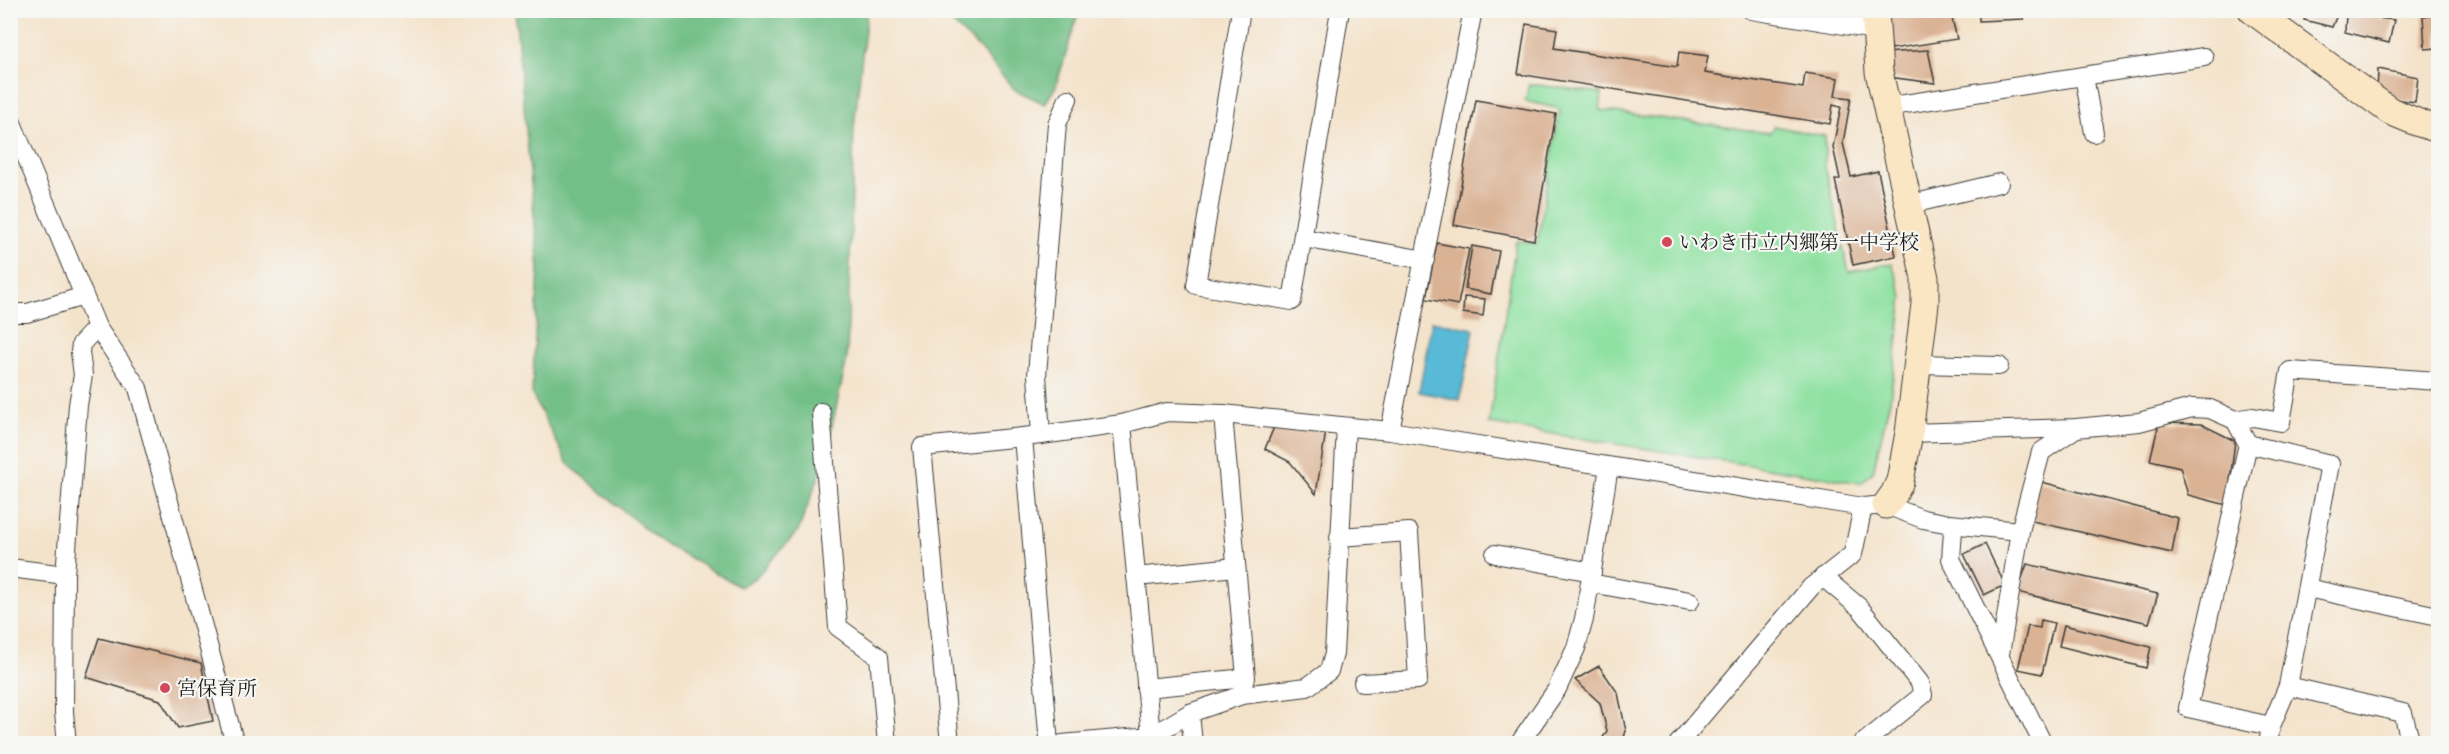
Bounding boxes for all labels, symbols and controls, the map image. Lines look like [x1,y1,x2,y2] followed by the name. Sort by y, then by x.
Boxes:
[1679,230,1919,255] place label: いわき市立内郷第一中学校
[1660,235,1674,249] marker: いわき市立内郷第一中学校
[177,676,257,701] place label: 宮保育所
[158,681,172,695] marker: 宮保育所

